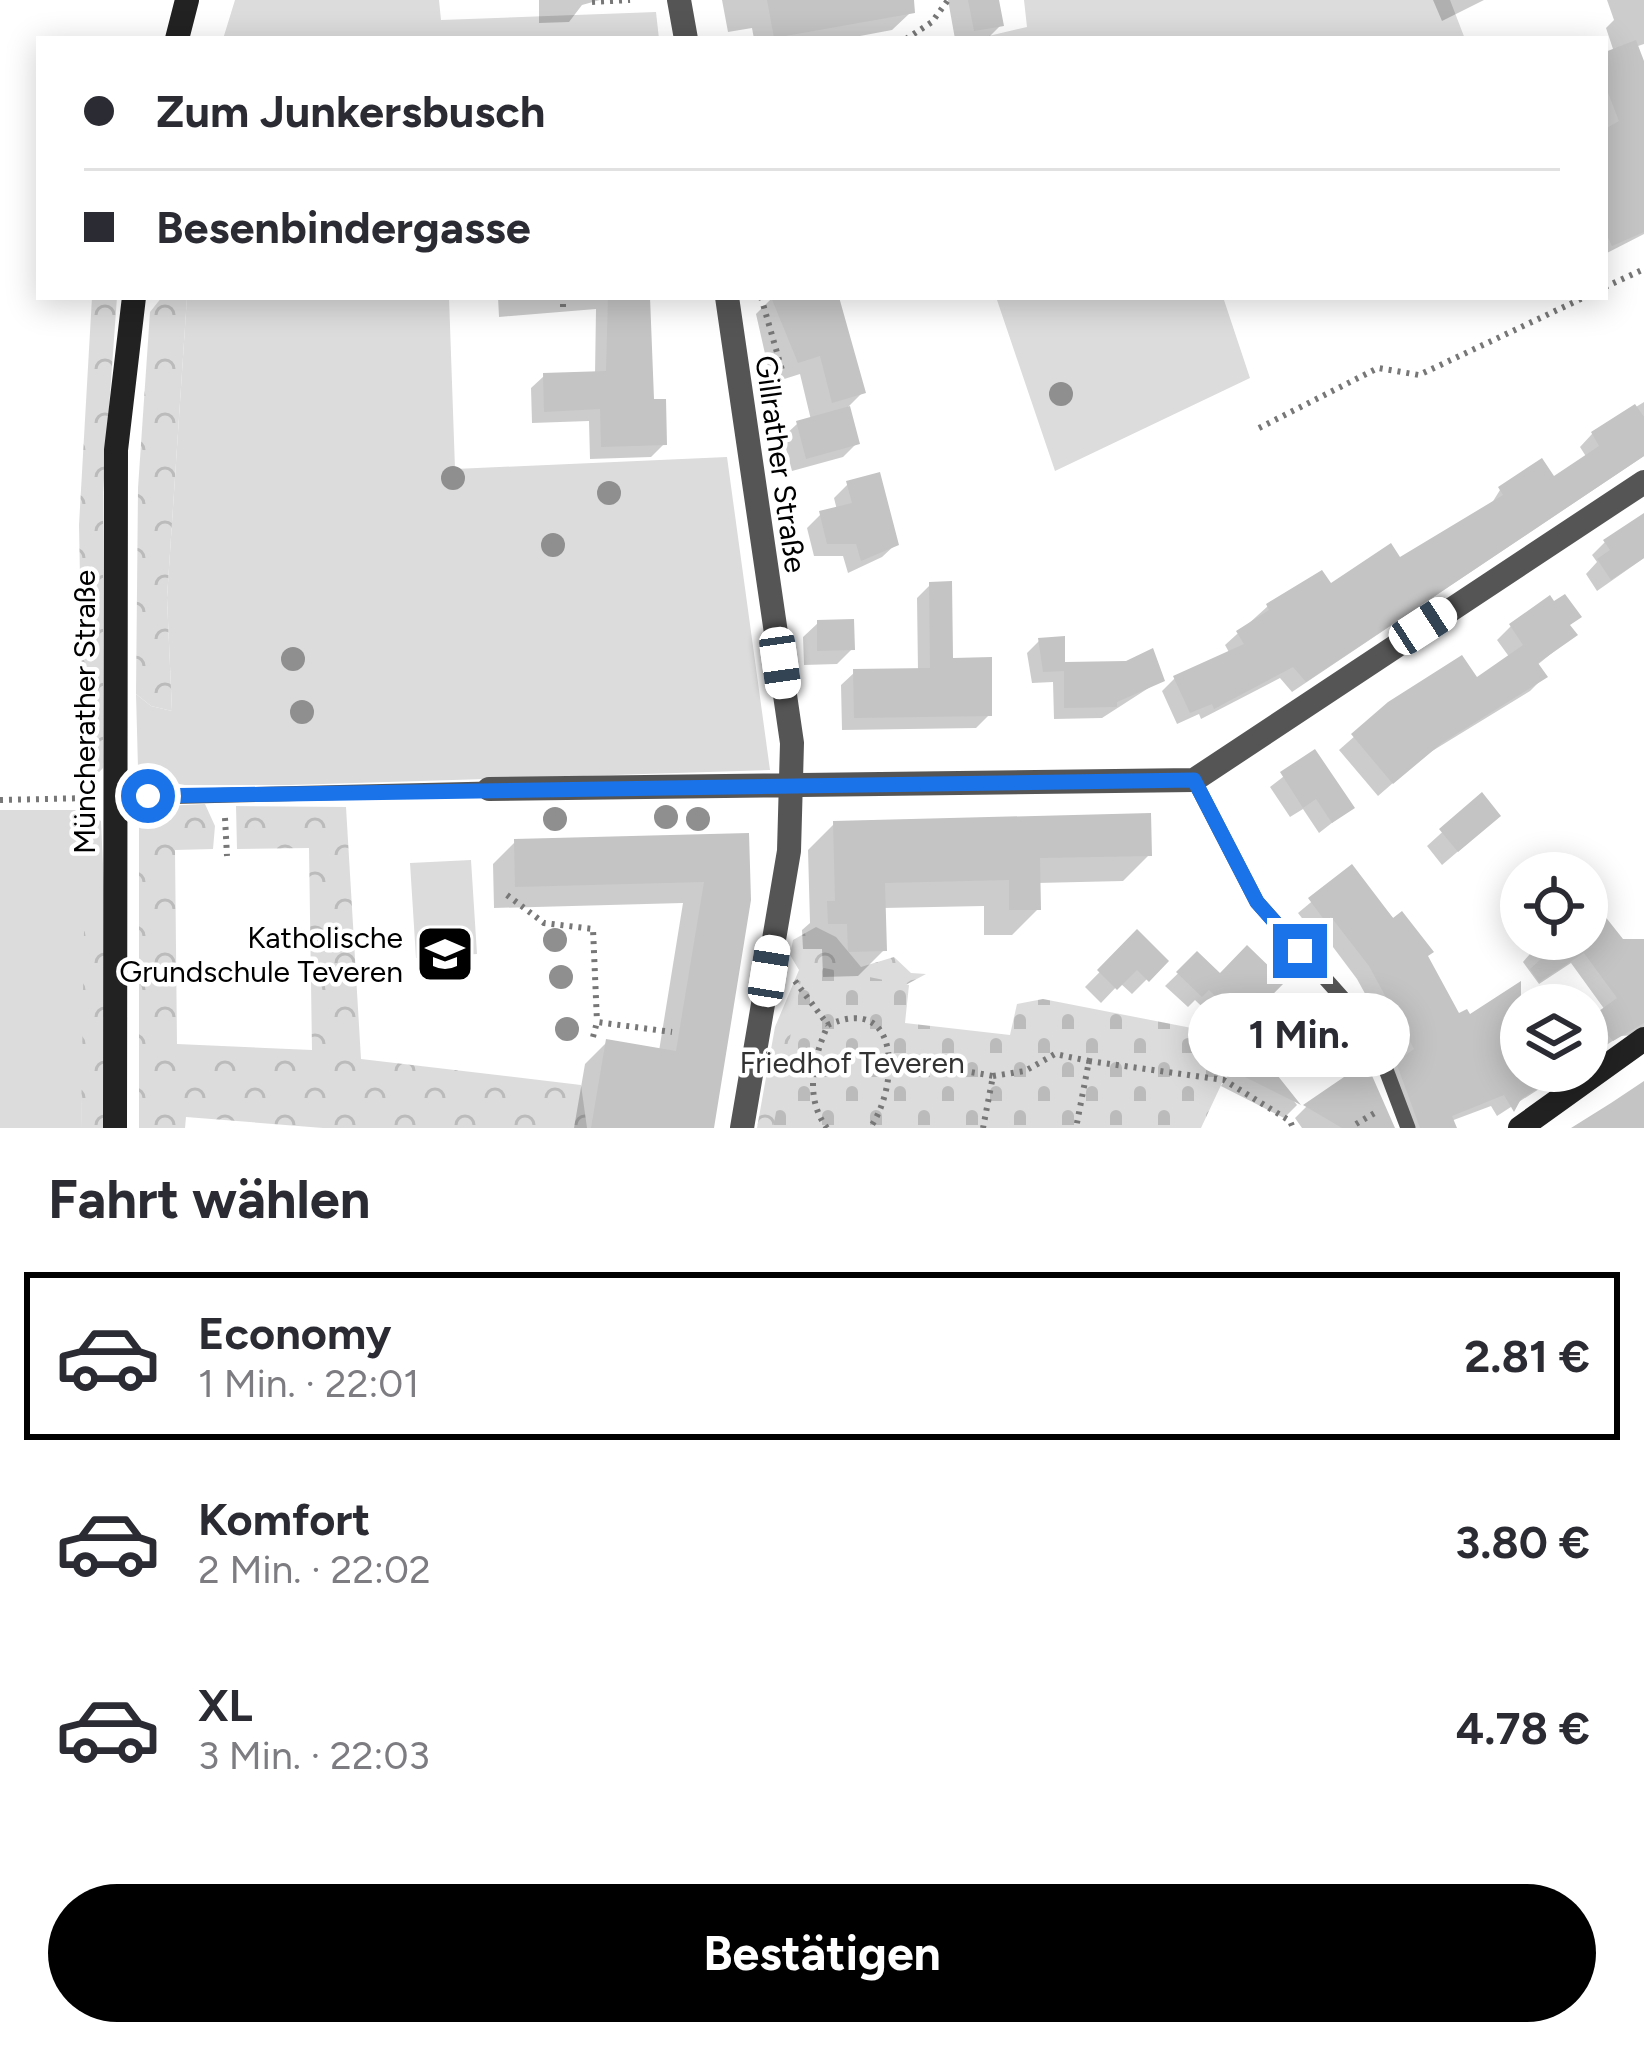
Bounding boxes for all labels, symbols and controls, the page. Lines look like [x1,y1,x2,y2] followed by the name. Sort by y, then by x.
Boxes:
[156,84,545,138] text: Zum Junkersbusch
[156,200,531,254] text: Besenbindergasse
[747,353,815,575] street label: Gillrather Straße
[66,570,103,854] street label: Müncherather Straße
[1383,591,1463,661] car
[757,625,803,701] car
[121,769,175,823] route start
[1500,852,1608,1092] map controls
[1500,852,1608,960] button: locate
[119,919,403,990] place label: Katholische Grundschule Teveren
[414,923,476,985] school or university icon: Katholische Grundschule Teveren
[1273,924,1327,978] route end
[746,933,792,1009] car
[1500,984,1608,1092] button: layers
[1189,993,1411,1077] callout: 1 Min.
[1248,1011,1350,1058] text: 1 Min.
[739,1044,965,1081] park label: Friedhof Teveren
[48,1167,370,1232] text: Fahrt wählen
[54,1302,162,1410] icon: car
[198,1306,391,1360] text: Economy
[1464,1329,1590,1383] text: 2.81 €
[198,1360,419,1407] text: 1 Min. · 22:01
[54,1488,162,1596] icon: car
[198,1492,370,1546] text: Komfort
[1455,1515,1590,1569] text: 3.80 €
[198,1546,431,1593] text: 2 Min. · 22:02
[54,1674,162,1782] icon: car
[198,1678,253,1732] text: XL
[1456,1701,1590,1755] text: 4.78 €
[198,1732,430,1779] text: 3 Min. · 22:03
[48,1884,1596,2022] button: Bestätigen

